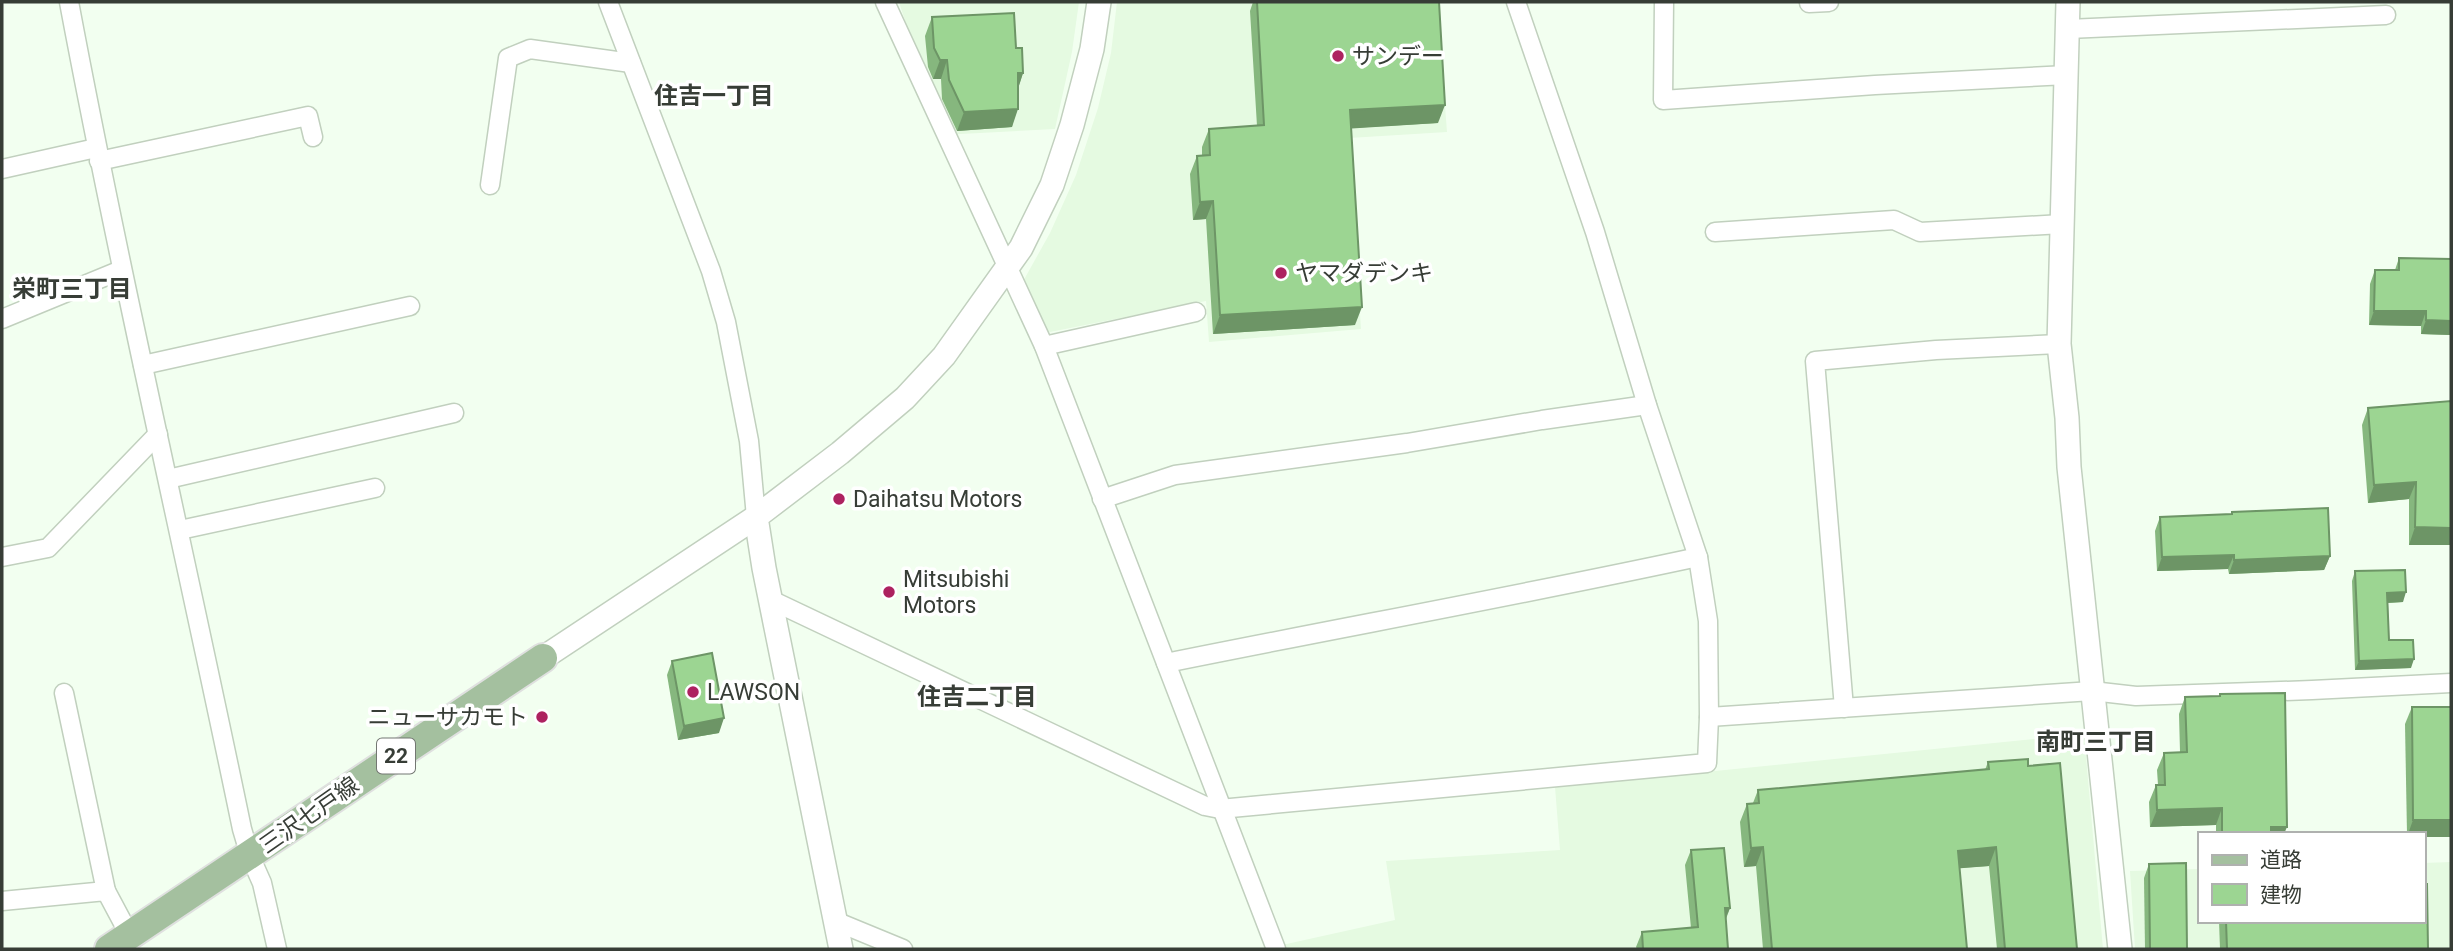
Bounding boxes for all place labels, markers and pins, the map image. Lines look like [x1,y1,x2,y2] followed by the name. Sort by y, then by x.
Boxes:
[1352,43,1444,70] place label: サンデー
[1330,48,1346,64] marker: サンデー
[1295,260,1433,287] place label: ヤマダデンキ
[1273,265,1289,281] marker: ヤマダデンキ
[853,486,1022,513] place label: Daihatsu Motors
[831,491,847,507] marker: Daihatsu Motors
[903,566,1009,619] place label: Mitsubishi Motors
[881,584,897,600] marker: Mitsubishi Motors
[707,679,800,706] place label: LAWSON
[685,684,701,700] marker: LAWSON
[367,704,528,731] place label: ニューサカモト
[534,709,550,725] marker: ニューサカモト

